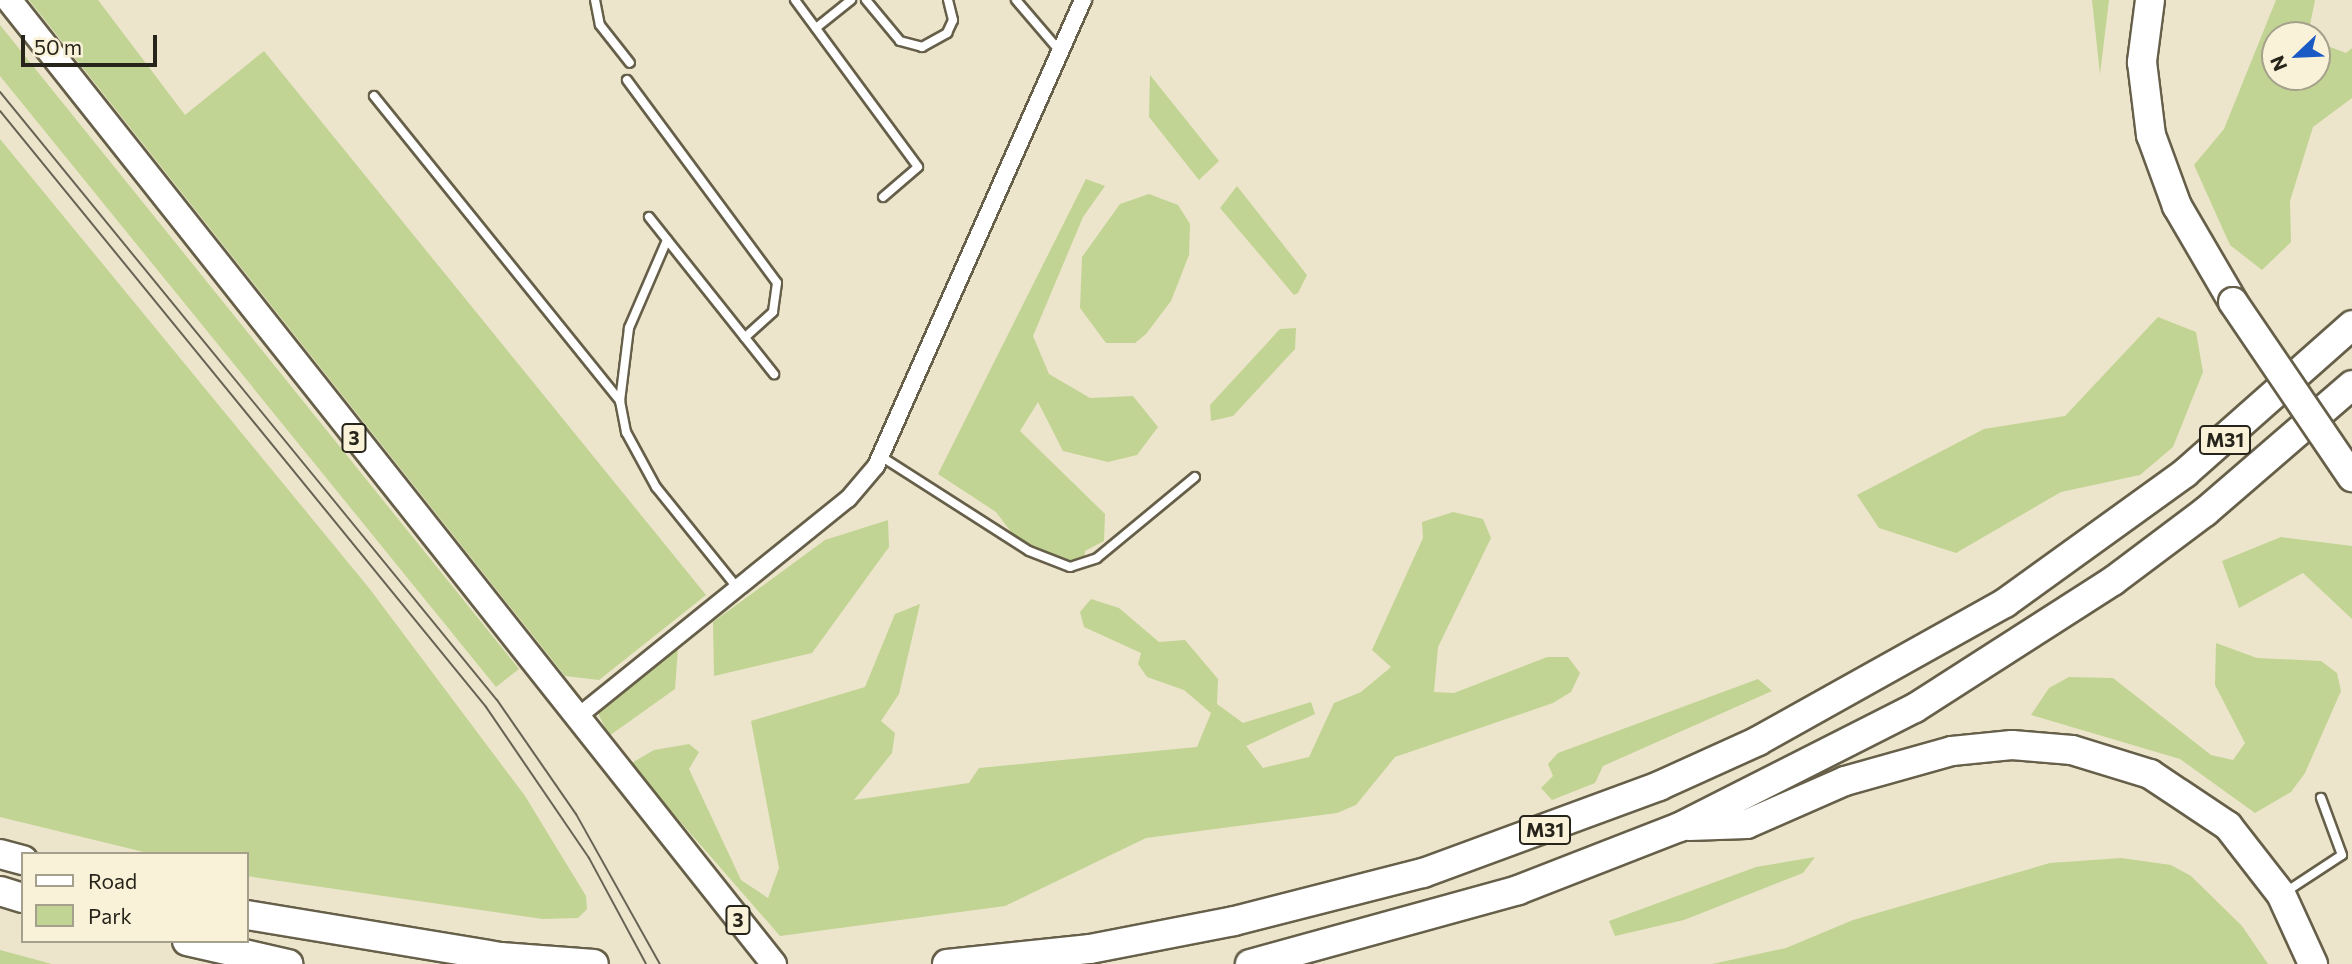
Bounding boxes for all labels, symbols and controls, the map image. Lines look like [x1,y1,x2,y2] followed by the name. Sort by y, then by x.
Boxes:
[24,21,161,65] scale bar
[2261,21,2331,91] north arrow
[34,34,82,59] text: 50 m
[2265,53,2291,75] text: N
[340,422,368,453] road number: 3
[2199,424,2251,456] road number: M31
[1519,814,1571,846] road number: M31
[21,852,248,943] legend
[88,868,137,893] text: Road
[88,903,132,928] text: Park
[724,904,752,936] road number: 3

